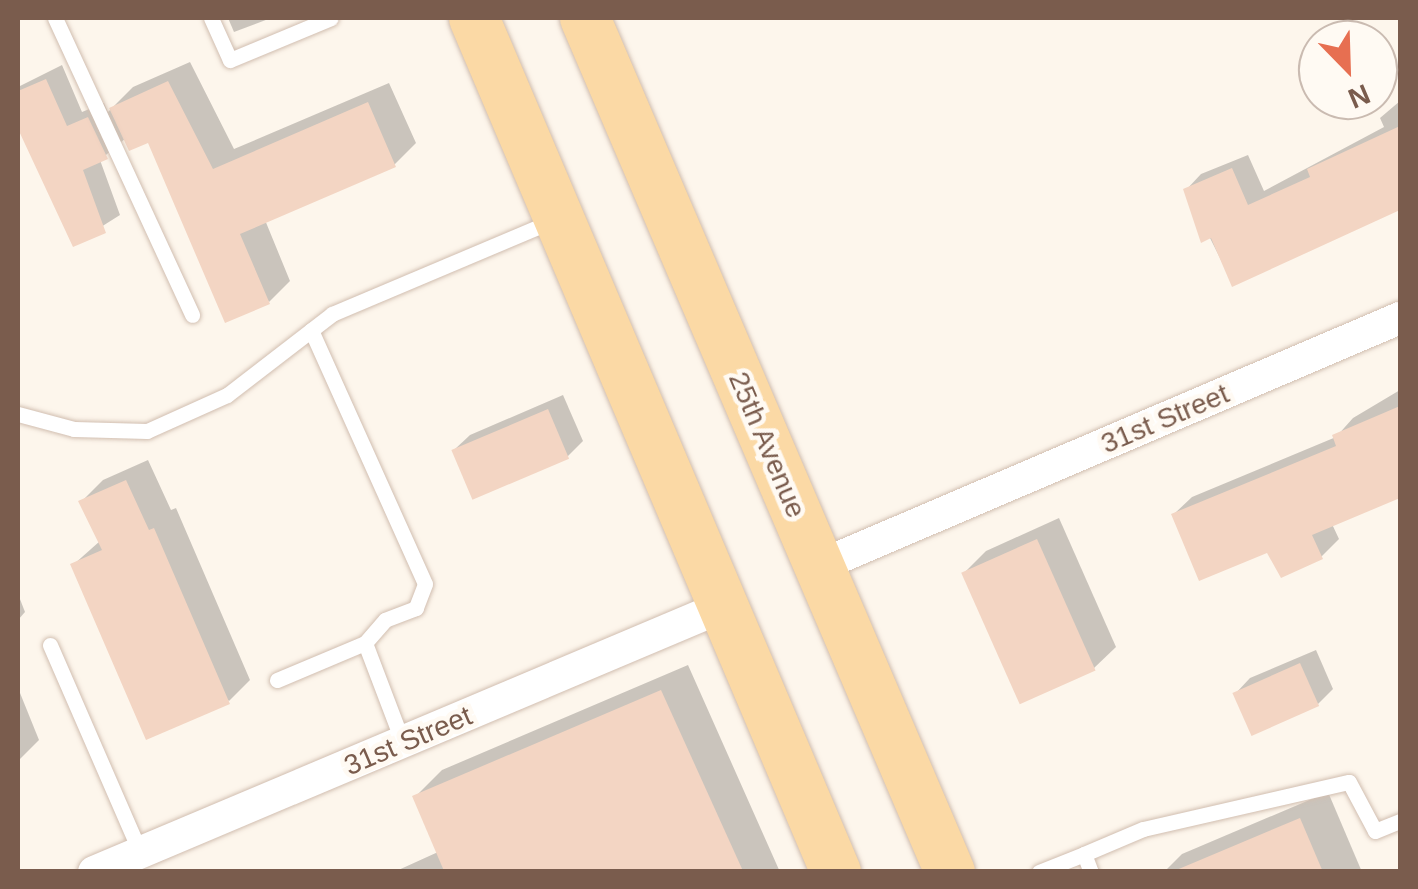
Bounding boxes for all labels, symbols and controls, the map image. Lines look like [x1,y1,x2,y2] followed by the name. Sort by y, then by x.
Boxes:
[1298,20,1398,120] north arrow
[1344,78,1375,114] text: N
[721,366,813,524] street label: 25th Avenue
[1096,377,1234,461] street label: 31st Street
[339,699,477,783] street label: 31st Street

